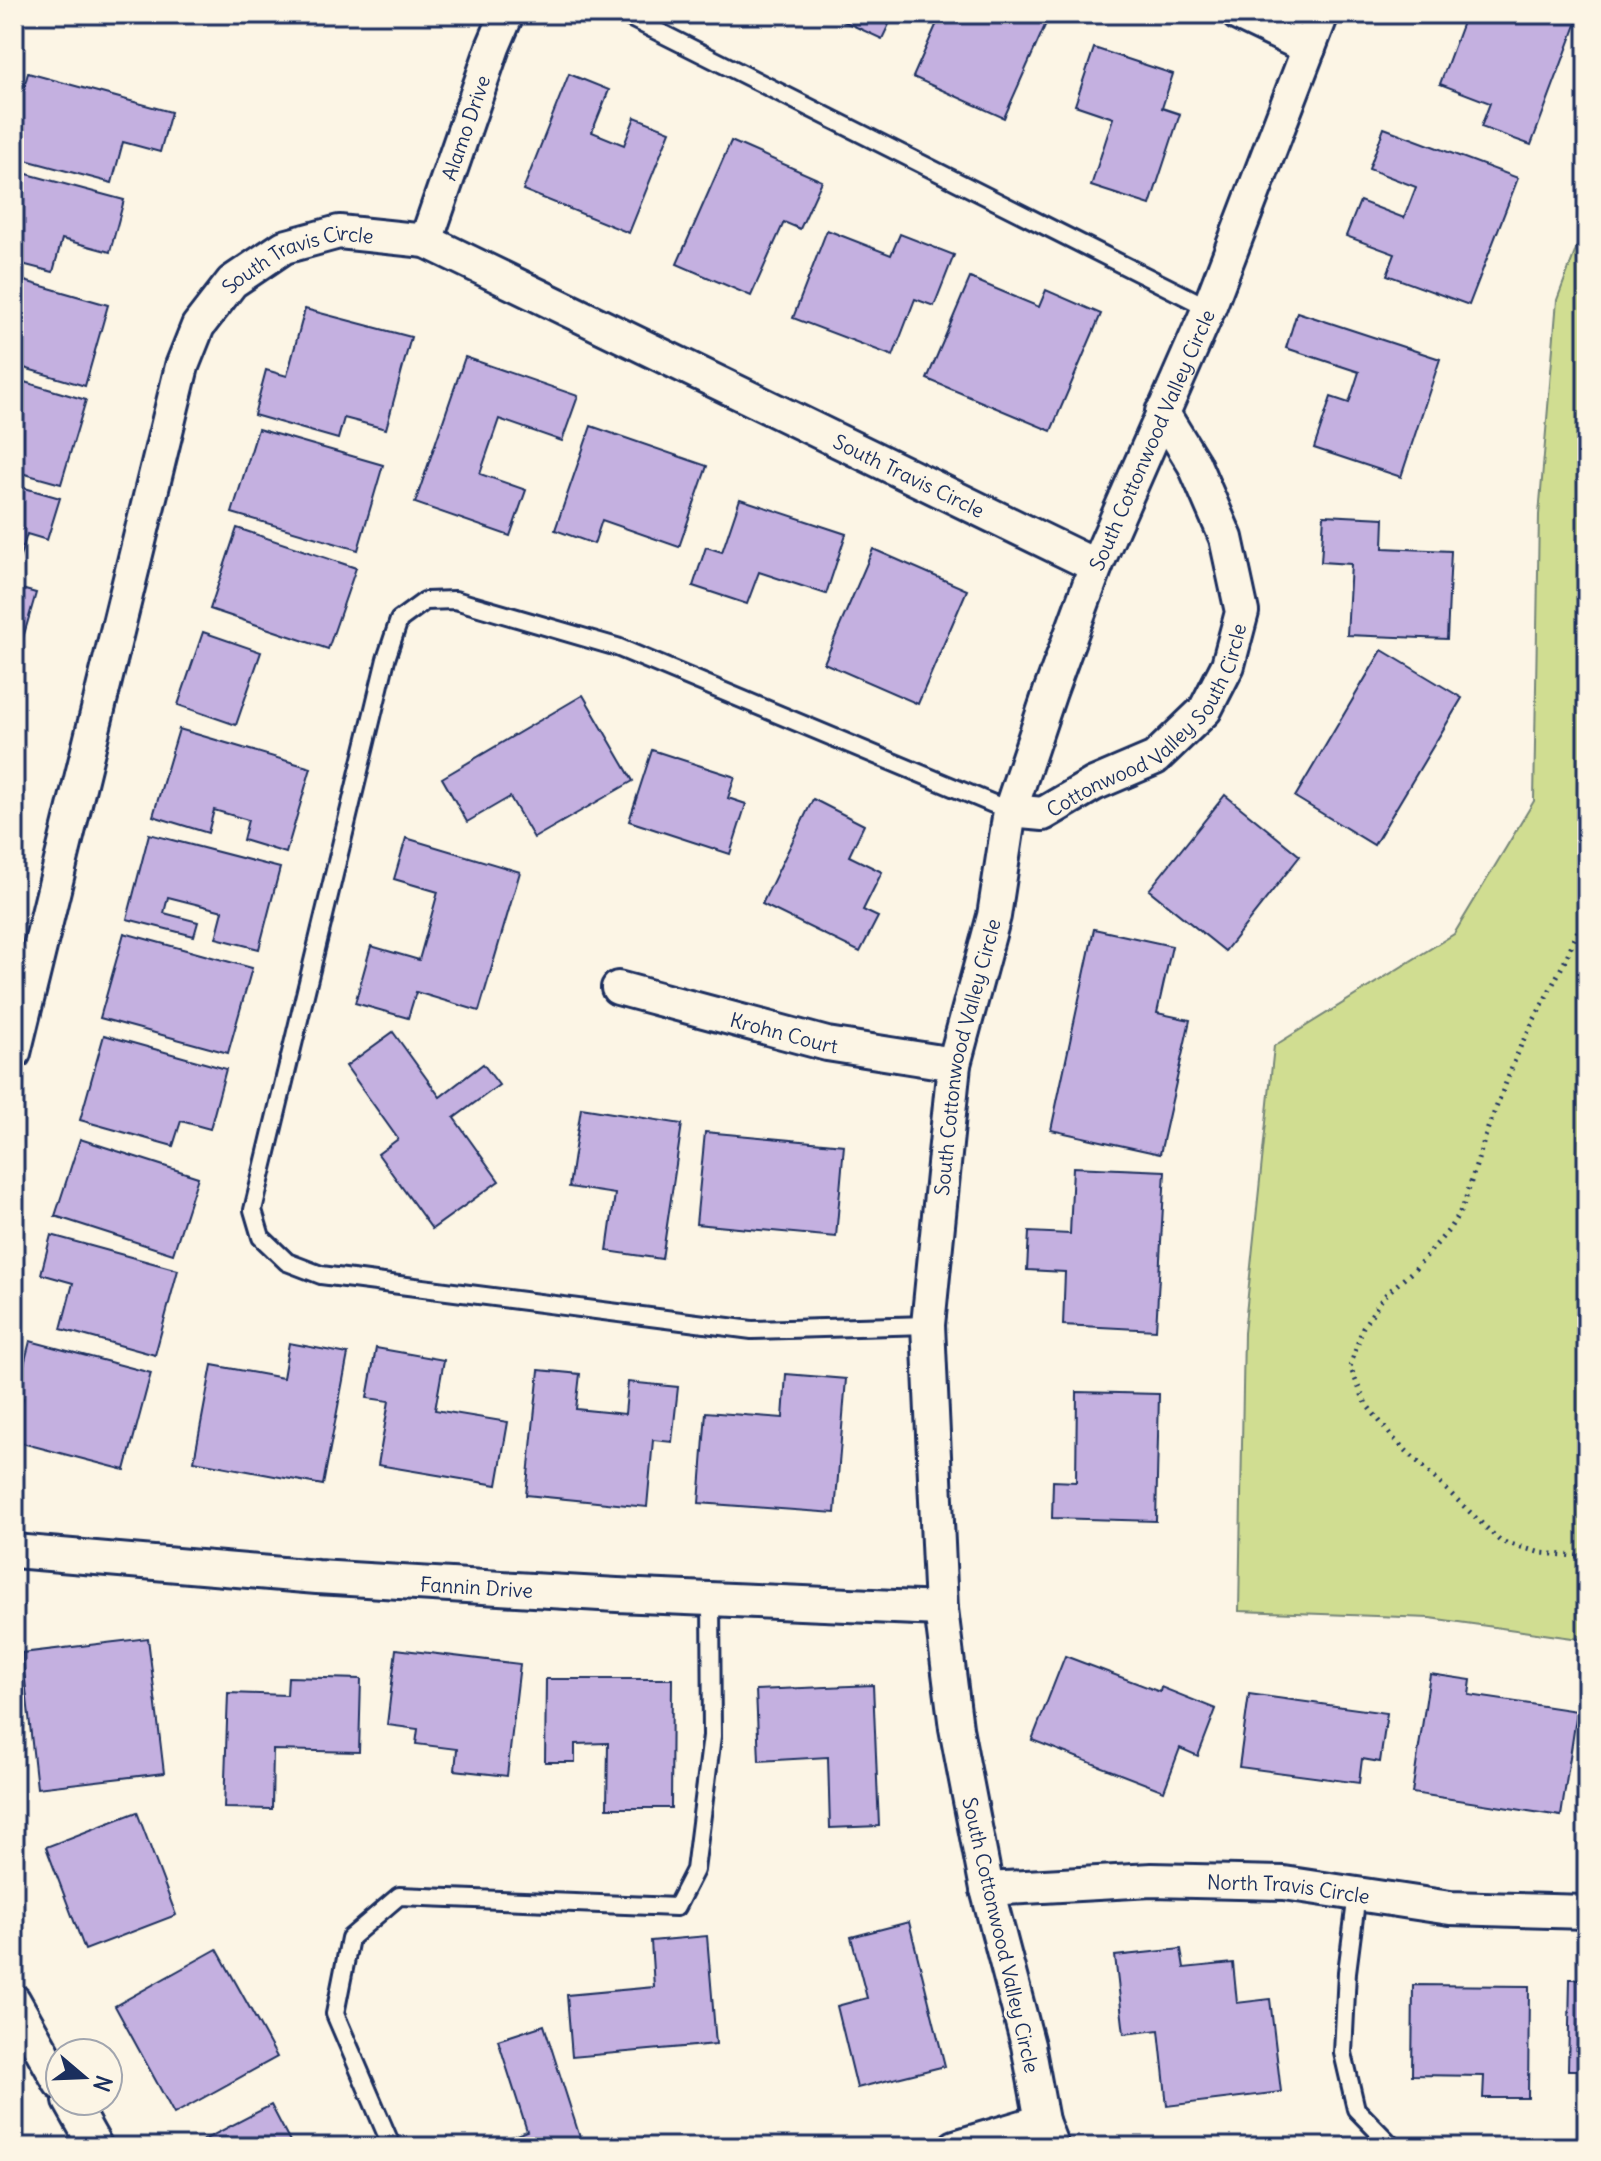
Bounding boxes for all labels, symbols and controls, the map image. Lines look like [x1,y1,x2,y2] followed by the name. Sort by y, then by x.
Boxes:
[435,72,495,183] street label: Alamo Drive
[216,220,375,298] street label: South Travis Circle
[1083,305,1219,574] street label: South Cottonwood Valley Circle
[830,428,989,523] street label: South Travis Circle
[1042,621,1251,822] street label: Cottonwood Valley South Circle
[928,916,1005,1197] street label: South Cottonwood Valley Circle
[728,1006,840,1058] street label: Krohn Court
[419,1571,534,1602] street label: Fannin Drive
[957,1795,1045,2075] street label: South Cottonwood Valley Circle
[1207,1869,1371,1908] street label: North Travis Circle
[44,2037,124,2117] north arrow
[87,2072,119,2095] text: N

